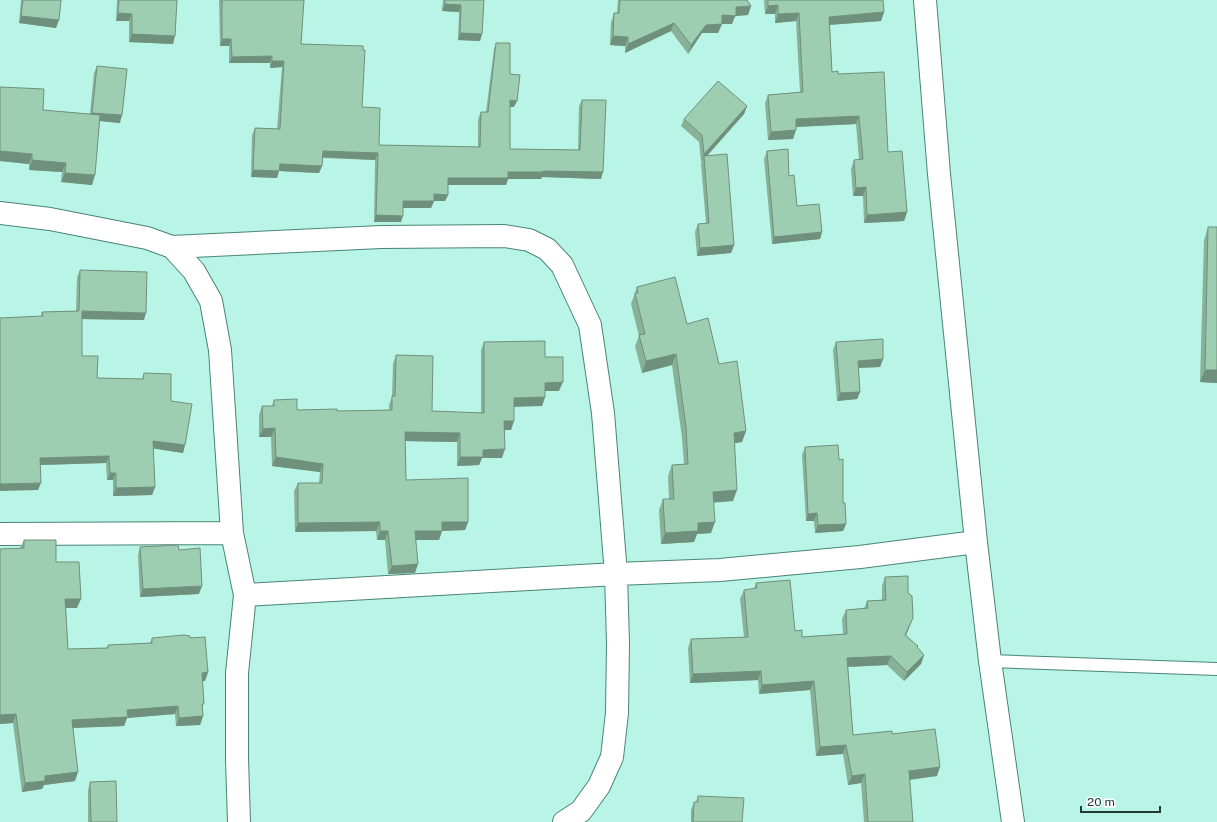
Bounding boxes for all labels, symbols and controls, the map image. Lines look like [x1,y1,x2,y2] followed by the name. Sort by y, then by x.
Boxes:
[1081,788,1160,814] scale bar
[1087,795,1115,809] text: 20 m

